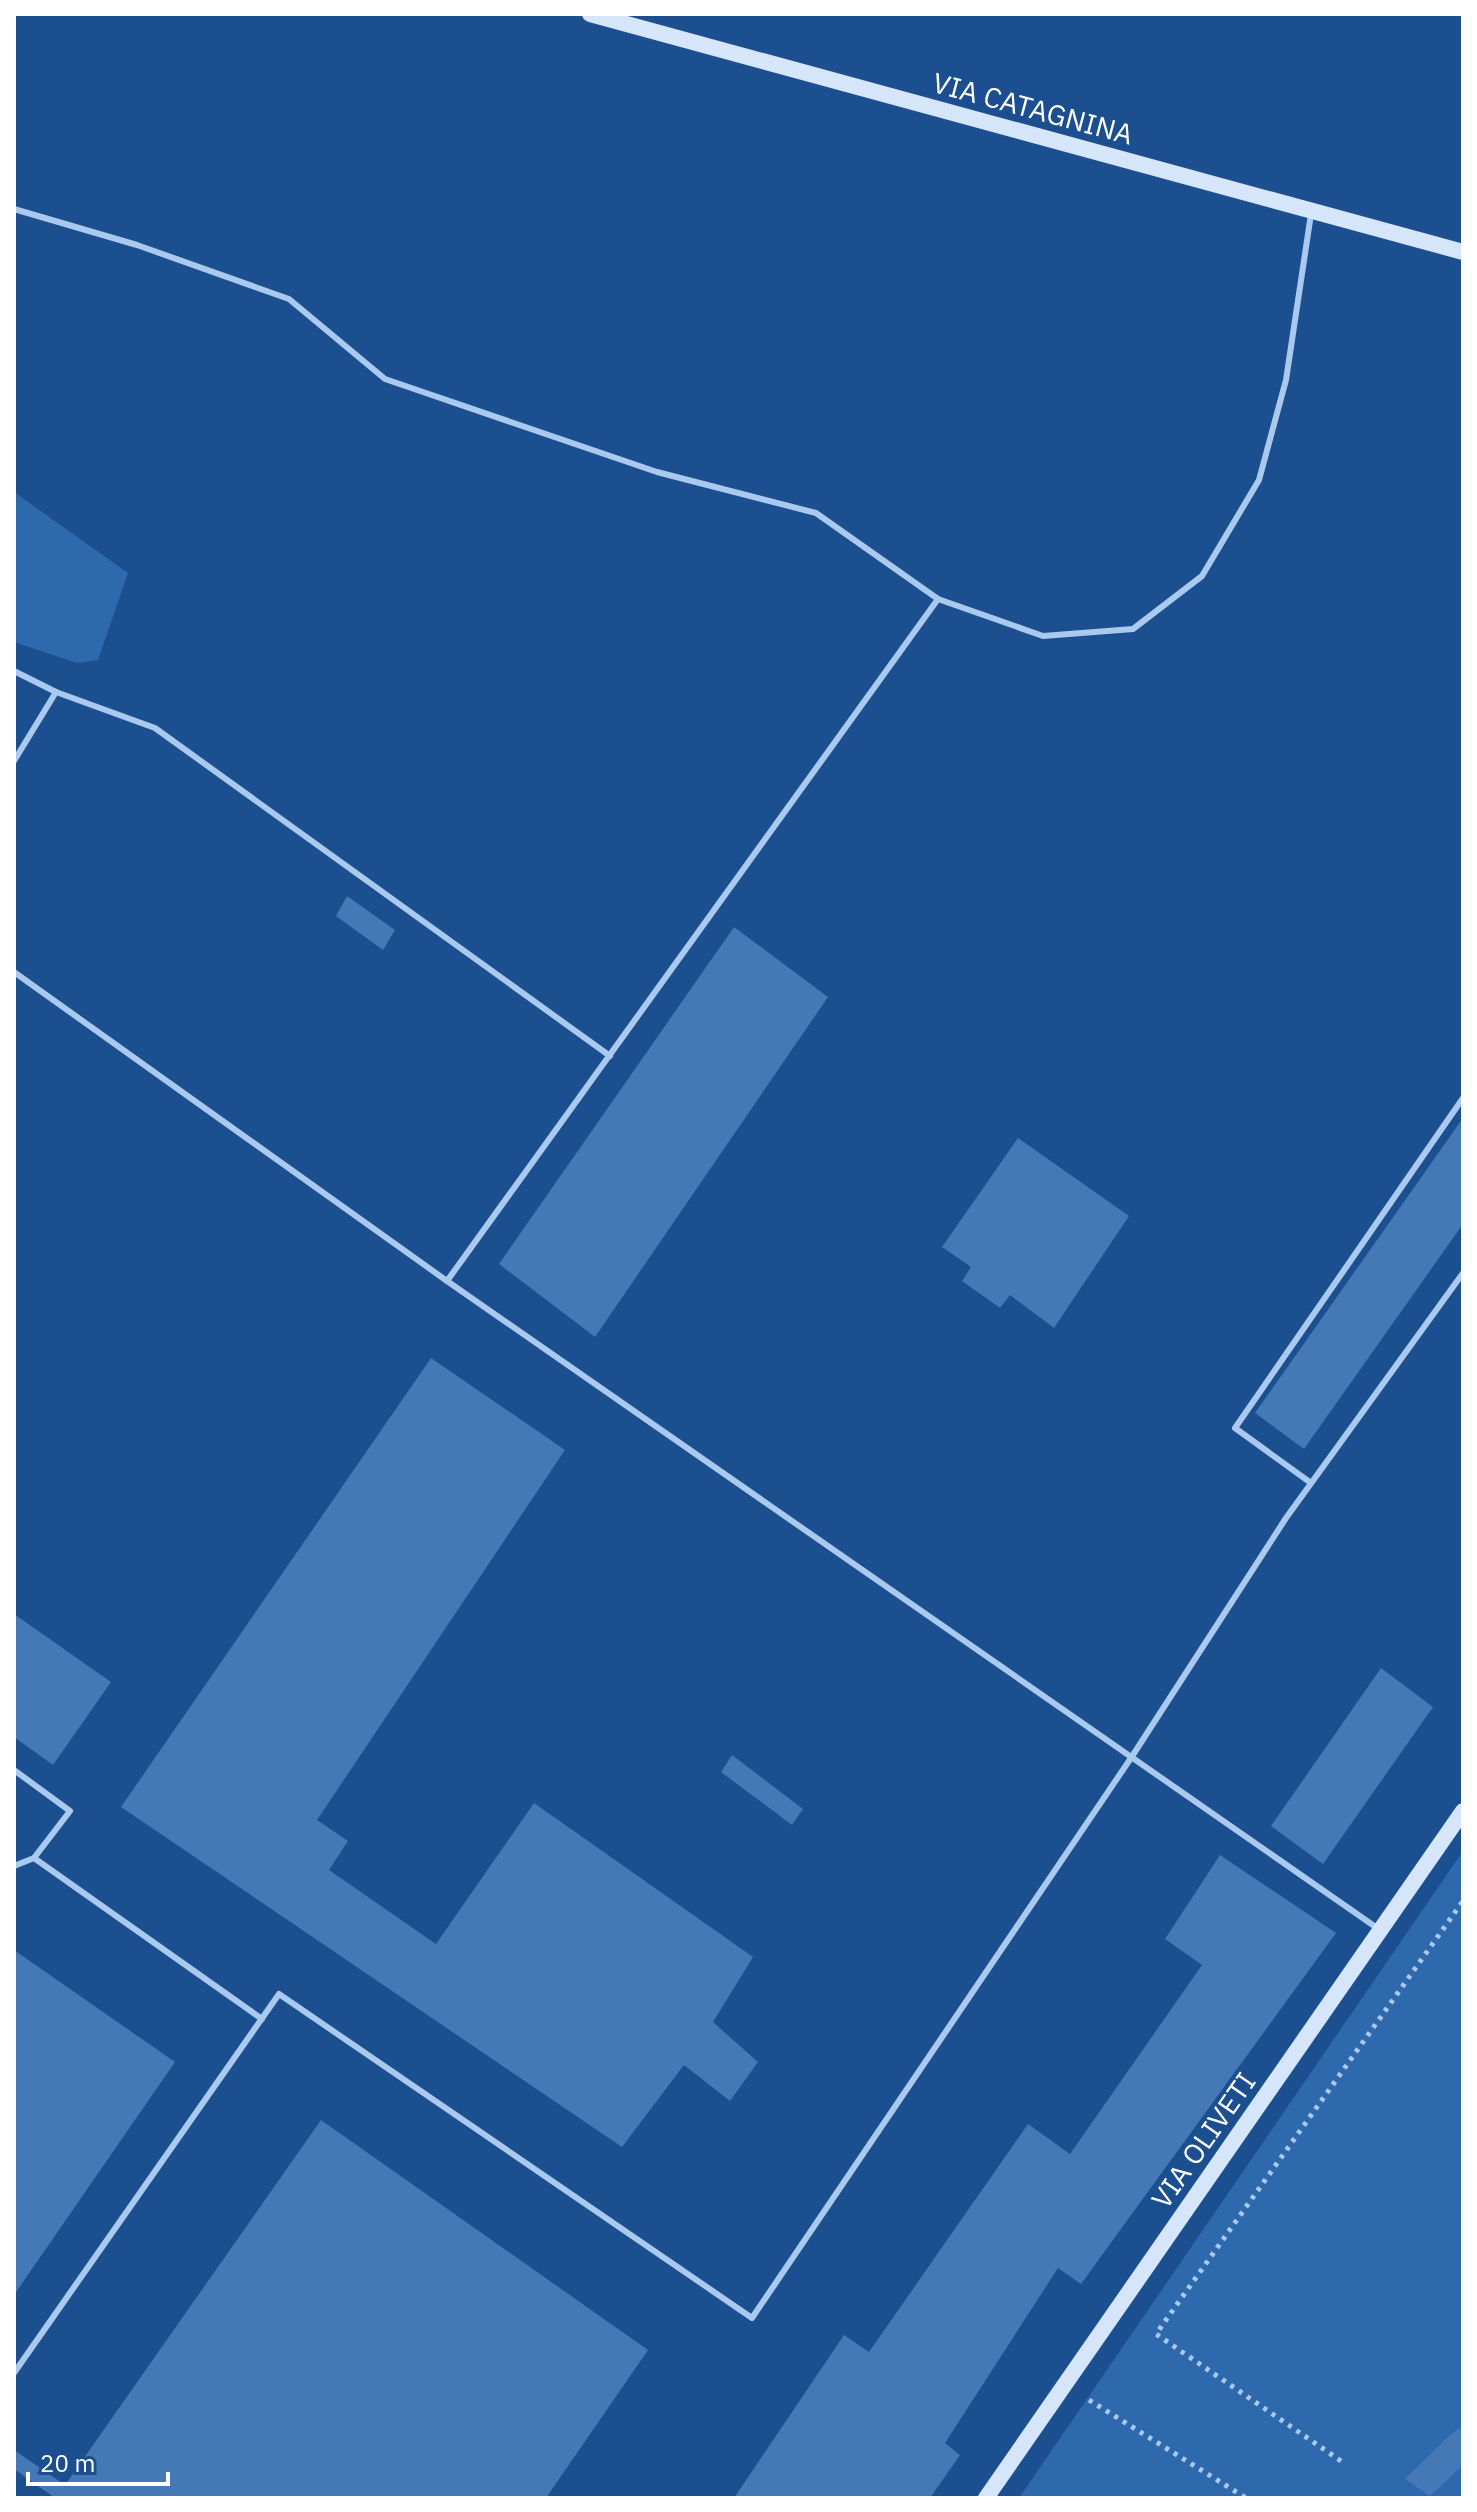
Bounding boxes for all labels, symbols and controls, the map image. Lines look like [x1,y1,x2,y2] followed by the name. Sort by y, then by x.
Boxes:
[929,63,1137,153] street label: VIA CATAGNINA
[1142,2065,1264,2215] street label: VIA OLIVETI
[28,2436,168,2486] scale bar
[40,2447,95,2479] text: 20 m

